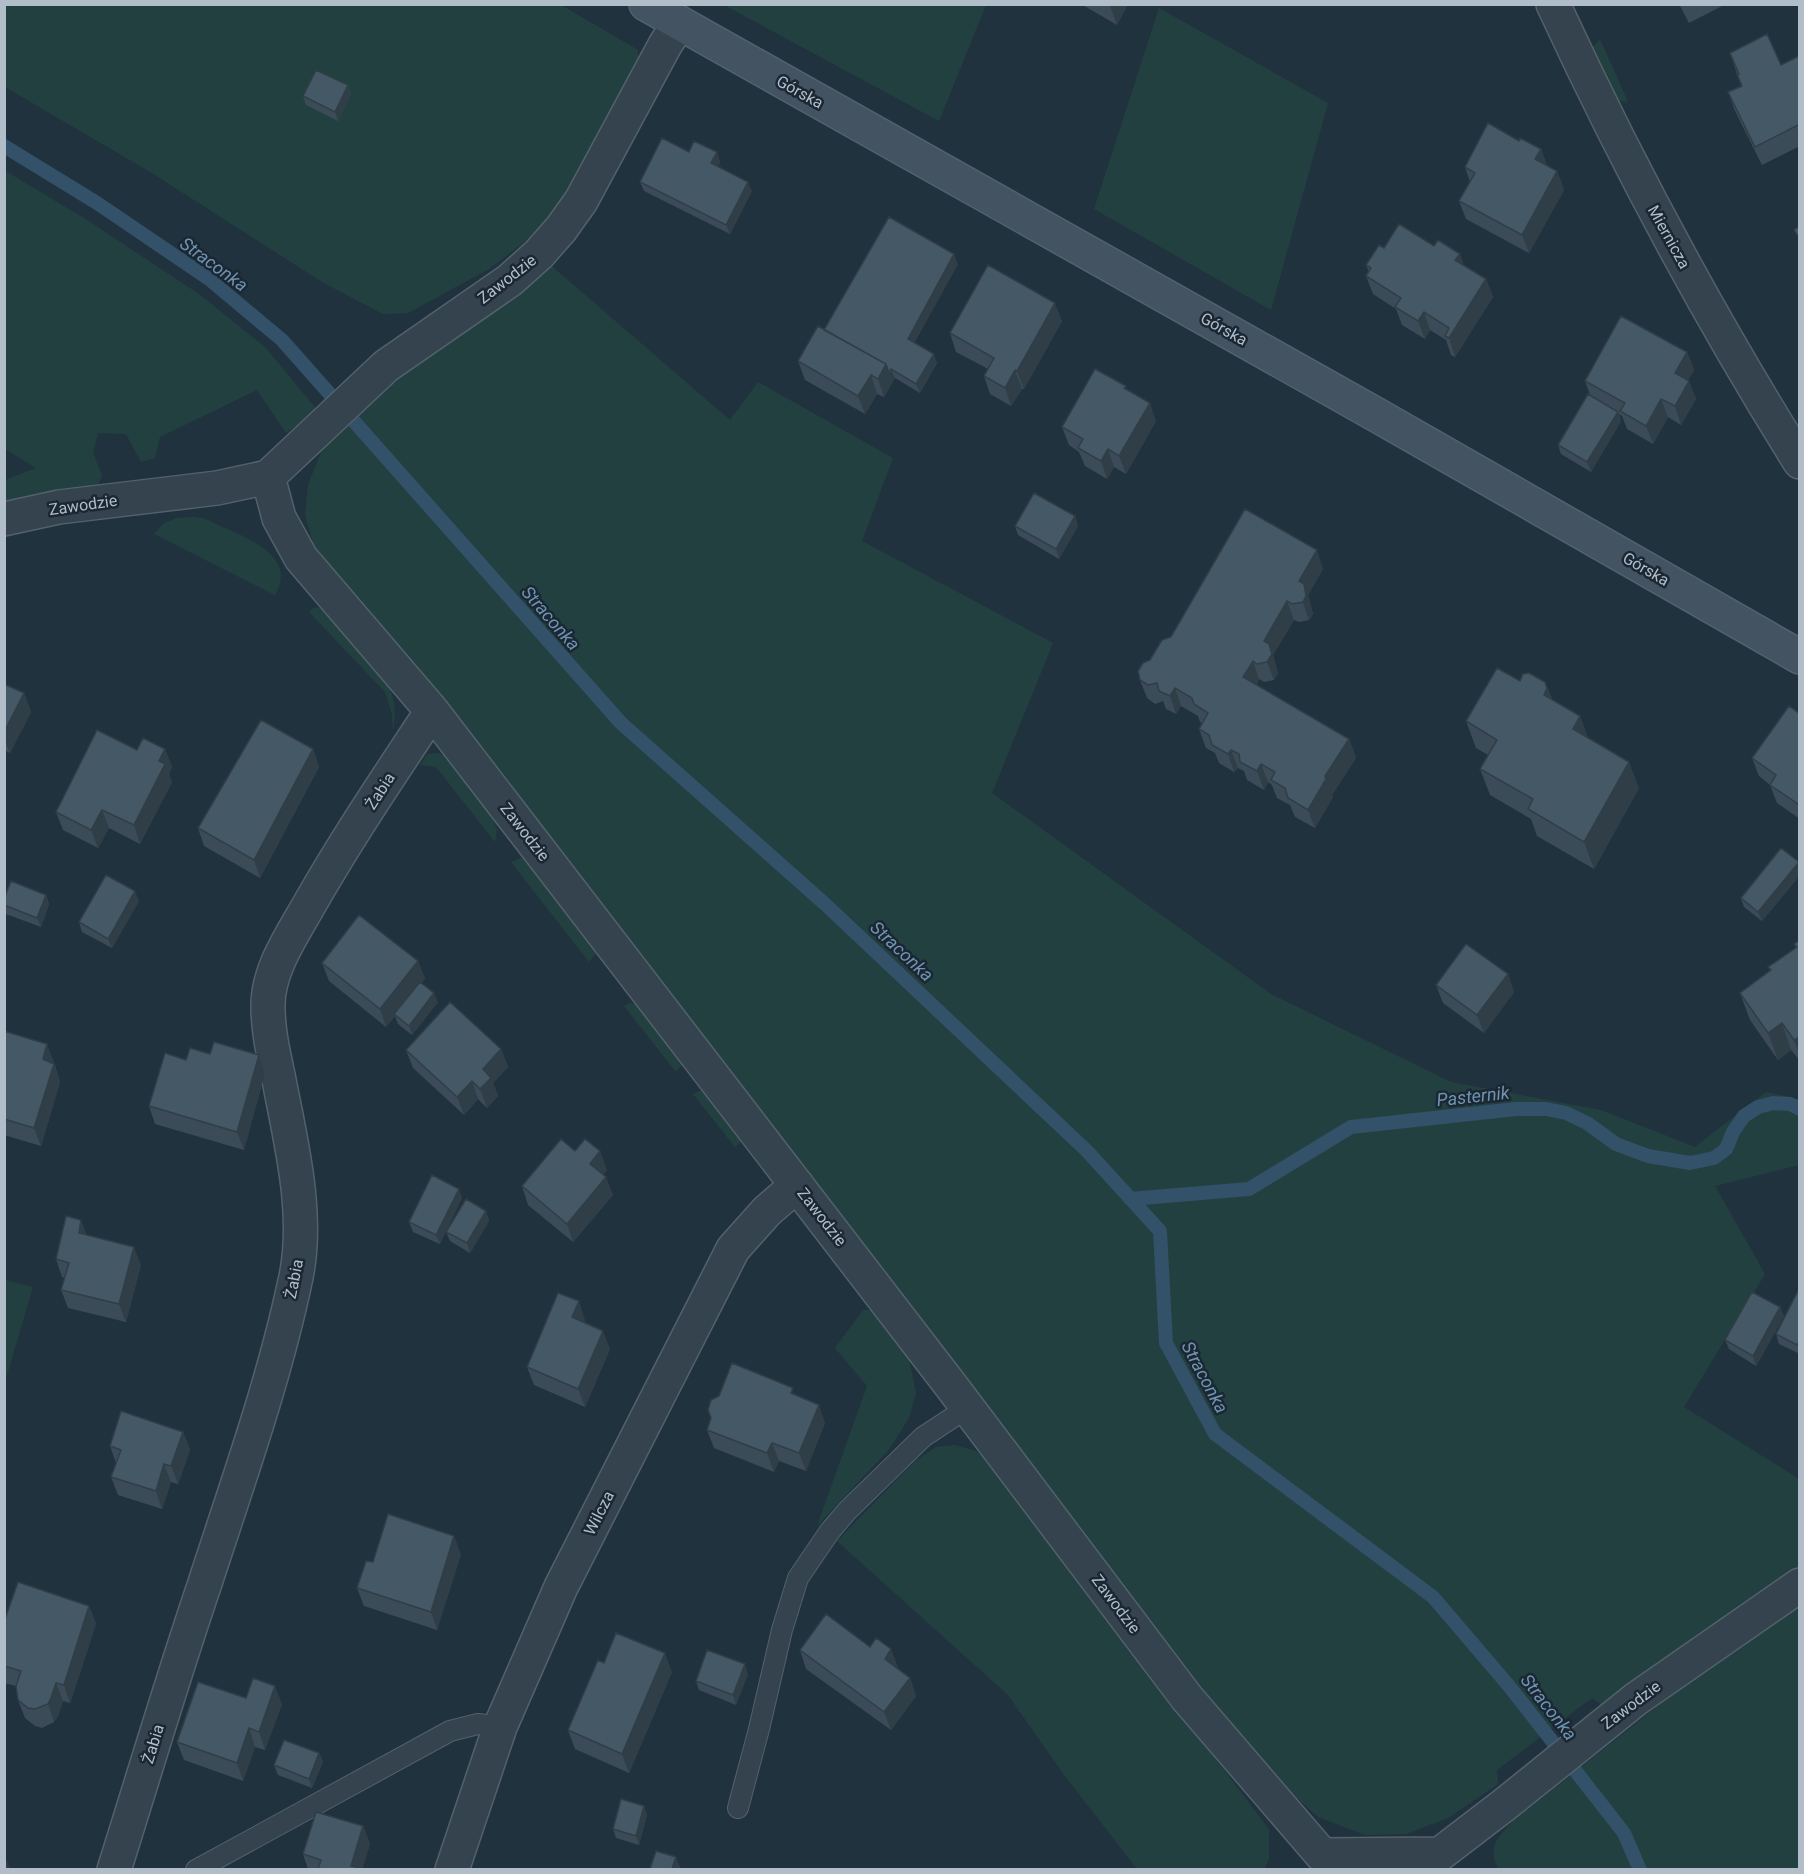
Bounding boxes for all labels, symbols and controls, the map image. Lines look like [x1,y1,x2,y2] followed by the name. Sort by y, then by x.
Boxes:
[773,71,827,113] street label: Górska
[1644,202,1694,272] street label: Miernicza
[176,233,252,295] water label: Straconka
[474,250,540,308] street label: Zawodzie
[1197,308,1251,350] street label: Górska
[48,491,118,519] street label: Zawodzie
[1619,548,1673,590] street label: Górska
[517,582,585,654] water label: Straconka
[361,769,399,813] street label: Żabia
[496,799,554,865] street label: Zawodzie
[866,917,938,985] water label: Straconka
[1436,1082,1512,1110] water label: Pasternik
[793,1184,851,1250] street label: Zawodzie
[281,1258,307,1300] street label: Żabia
[1177,1338,1233,1416] water label: Straconka
[580,1488,618,1538] street label: Wilcza
[1088,1571,1144,1637] street label: Zawodzie
[1517,1670,1581,1744] water label: Straconka
[1598,1677,1664,1733] street label: Zawodzie
[138,1722,168,1766] street label: Żabia

